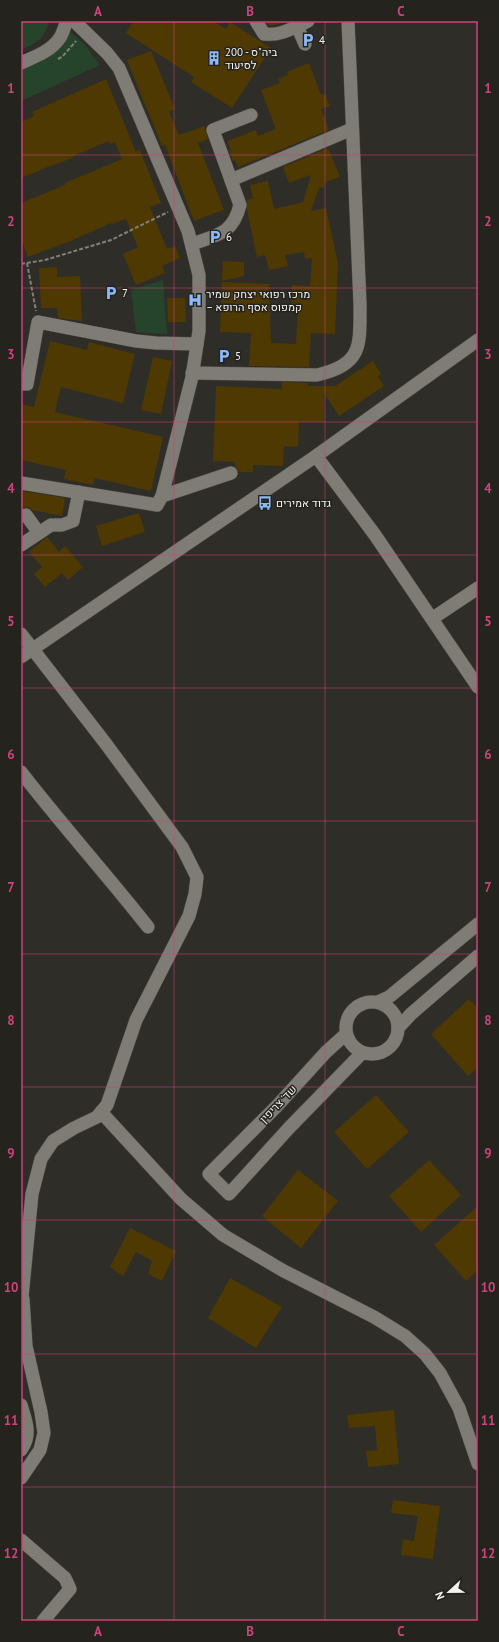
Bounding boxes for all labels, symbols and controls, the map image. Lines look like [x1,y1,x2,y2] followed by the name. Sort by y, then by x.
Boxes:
[94,3,102,20] text: A
[246,3,254,20] text: B
[397,3,405,20] text: C
[300,32,316,48] parking icon: 4
[319,33,325,47] place label: 4
[225,45,278,72] place label: 200 - ביה"ס לסיעוד
[206,50,222,66] building icon: 200 - ביה"ס לסיעוד
[7,80,15,97] text: 1
[484,80,492,97] text: 1
[7,213,15,230] text: 2
[484,213,492,230] text: 2
[207,229,223,245] parking icon: 6
[226,230,232,244] place label: 6
[103,285,119,301] parking icon: 7
[122,286,128,300] place label: 7
[206,287,310,314] place label: מרכז רפואי יצחק שמיר – קמפוס אסף הרופא
[187,292,203,308] hospital icon: מרכז רפואי יצחק שמיר – קמפוס אסף הרופא
[7,346,15,363] text: 3
[484,346,492,363] text: 3
[216,348,232,364] parking icon: 5
[235,349,241,363] place label: 5
[7,480,15,497] text: 4
[484,480,492,497] text: 4
[257,495,273,511] bus stop icon: גדוד אמירים
[276,496,331,510] place label: גדוד אמירים
[7,613,15,630] text: 5
[484,613,492,630] text: 5
[7,746,15,763] text: 6
[484,746,492,763] text: 6
[7,879,15,896] text: 7
[484,879,492,896] text: 7
[7,1012,15,1029] text: 8
[484,1012,492,1029] text: 8
[257,1082,299,1126] street label: שד' צריפין
[7,1145,15,1162] text: 9
[484,1145,492,1162] text: 9
[4,1279,18,1296] text: 10
[481,1279,495,1296] text: 10
[4,1412,18,1429] text: 11
[481,1412,495,1429] text: 11
[4,1545,18,1562] text: 12
[481,1545,495,1562] text: 12
[429,1572,469,1612] north arrow
[432,1590,448,1602] text: N
[94,1623,102,1640] text: A
[246,1623,254,1640] text: B
[397,1623,405,1640] text: C

